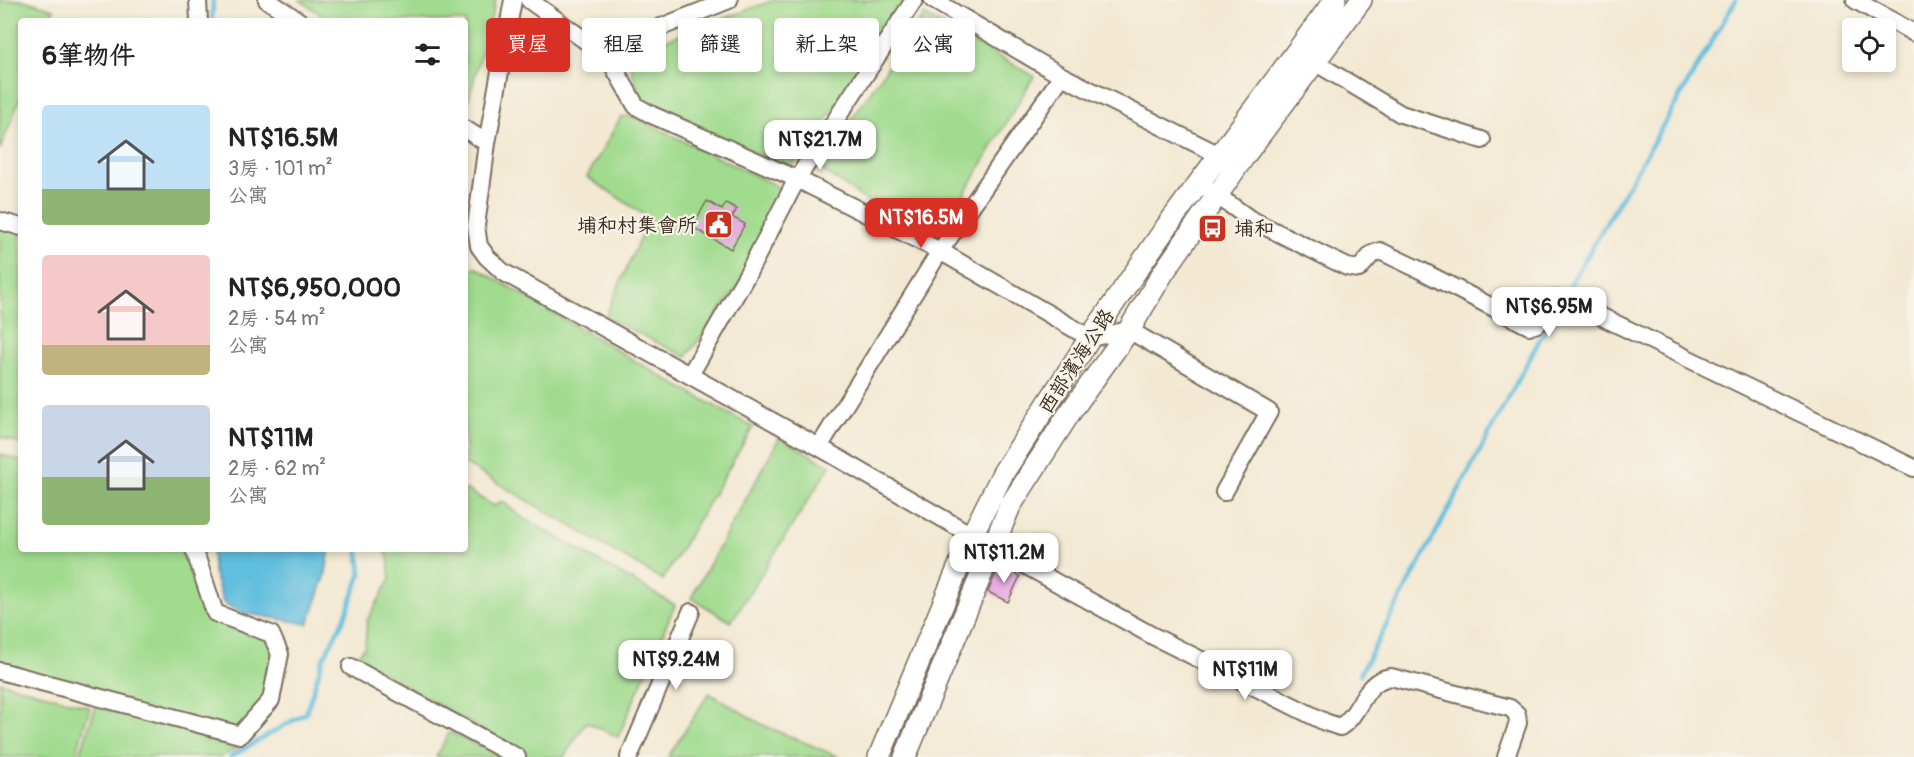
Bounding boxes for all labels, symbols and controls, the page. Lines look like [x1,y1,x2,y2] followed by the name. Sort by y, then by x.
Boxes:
[486,18,570,72] chip: 買屋
[582,18,666,72] chip: 租屋
[678,18,762,72] chip: 篩選
[774,18,879,72] chip: 新上架
[891,18,975,72] chip: 公寓
[1842,18,1896,72] map controls
[1842,18,1896,72] button: locate
[411,38,444,71] icon: filters
[42,40,135,72] text: 6筆物件
[758,120,882,171] pin: NT$21.7M
[228,122,338,154] text: NT$16.5M
[778,127,862,152] text: NT$21.7M
[90,129,162,201] icon: home
[228,156,333,181] text: 3房 · 101 m²
[228,183,268,208] text: 公寓
[859,198,983,249] pin: NT$16.5M
[879,205,963,230] text: NT$16.5M
[702,209,734,241] public building icon: 埔和村集會所
[1197,212,1229,244] bus stop icon: 埔和
[577,213,697,238] place label: 埔和村集會所
[1234,216,1274,241] place label: 埔和
[228,272,401,304] text: NT$6,950,000
[90,279,162,351] icon: home
[1487,287,1611,338] pin: NT$6.95M
[1505,294,1593,319] text: NT$6.95M
[1033,303,1120,418] street label: 西部濱海公路
[228,306,326,331] text: 2房 · 54 m²
[228,333,268,358] text: 公寓
[228,422,313,454] text: NT$11M
[90,429,162,501] icon: home
[228,456,326,481] text: 2房 · 62 m²
[228,483,268,508] text: 公寓
[942,533,1066,584] pin: NT$11.2M
[963,540,1045,565] text: NT$11.2M
[614,640,738,691] pin: NT$9.24M
[632,647,720,672] text: NT$9.24M
[1196,650,1294,701] pin: NT$11M
[1212,657,1278,682] text: NT$11M

